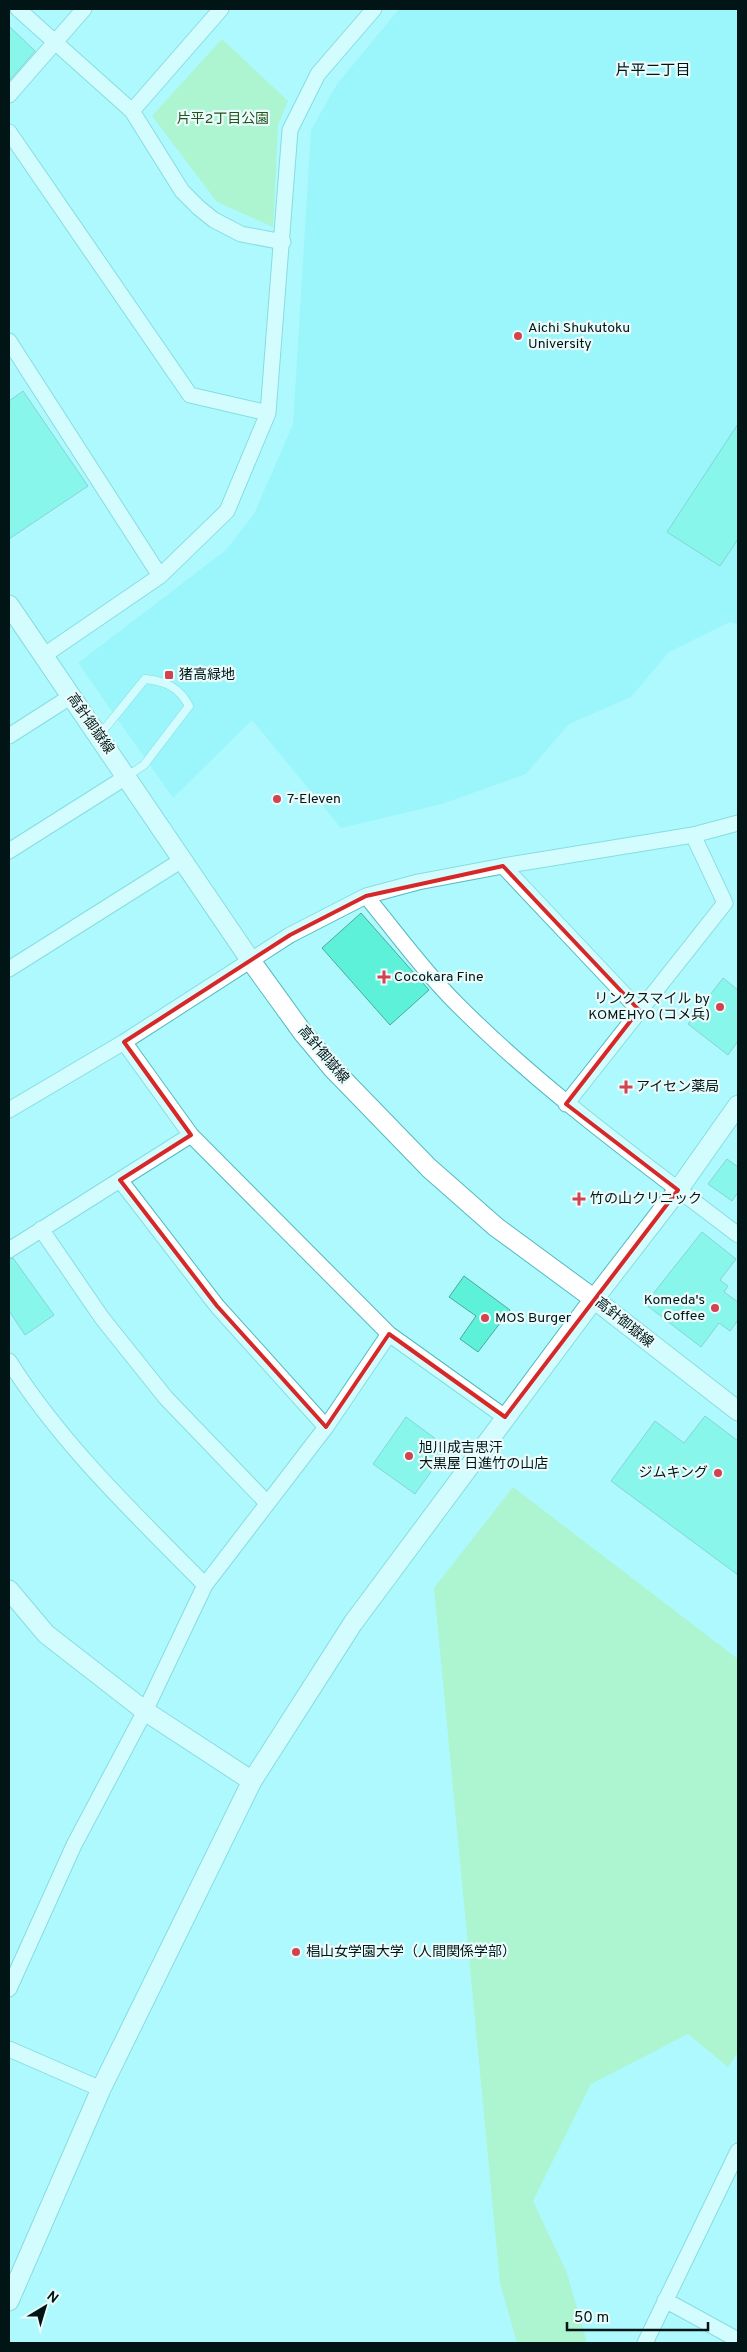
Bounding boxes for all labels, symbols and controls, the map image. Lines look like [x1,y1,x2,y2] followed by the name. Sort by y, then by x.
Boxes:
[615,62,691,81] district label: 片平二丁目
[177,111,269,128] park label: 片平2丁目公園
[528,320,630,353] place label: Aichi Shukutoku University
[512,330,524,342] marker: Aichi Shukutoku University
[179,667,235,684] place label: 猪高緑地
[163,669,175,681] marker: 猪高緑地
[63,690,117,758] street label: 高針御嶽線
[287,791,341,808] place label: 7-Eleven
[271,793,283,805] marker: 7-Eleven
[394,969,484,986] place label: Cocokara Fine
[378,971,390,983] marker: Cocokara Fine
[588,991,710,1024] place label: リンクスマイル by KOMEHYO (コメ兵)
[714,1001,726,1013] marker: リンクスマイル by KOMEHYO (コメ兵)
[294,1023,352,1087] street label: 高針御嶽線
[636,1079,719,1096] place label: アイセン薬局
[620,1081,632,1093] marker: アイセン薬局
[590,1191,702,1208] place label: 竹の山クリニック
[572,1192,586,1206] marker: 竹の山クリニック
[644,1292,705,1325] place label: Komeda's Coffee
[591,1294,657,1352] street label: 高針御嶽線
[709,1302,721,1314] marker: Komeda's Coffee
[495,1310,572,1327] place label: MOS Burger
[479,1312,491,1324] marker: MOS Burger
[419,1440,548,1473] place label: 旭川成吉思汗 大黒屋 日進竹の山店
[403,1450,415,1462] marker: 旭川成吉思汗 大黒屋 日進竹の山店
[638,1465,708,1482] place label: ジムキング
[712,1467,724,1479] marker: ジムキング
[306,1944,516,1961] place label: 椙山女学園大学（人間関係学部）
[290,1946,302,1958] marker: 椙山女学園大学（人間関係学部）
[20,2282,70,2332] north arrow
[43,2288,61,2308] text: N
[567,2300,708,2332] scale bar
[574,2309,609,2328] text: 50 m

